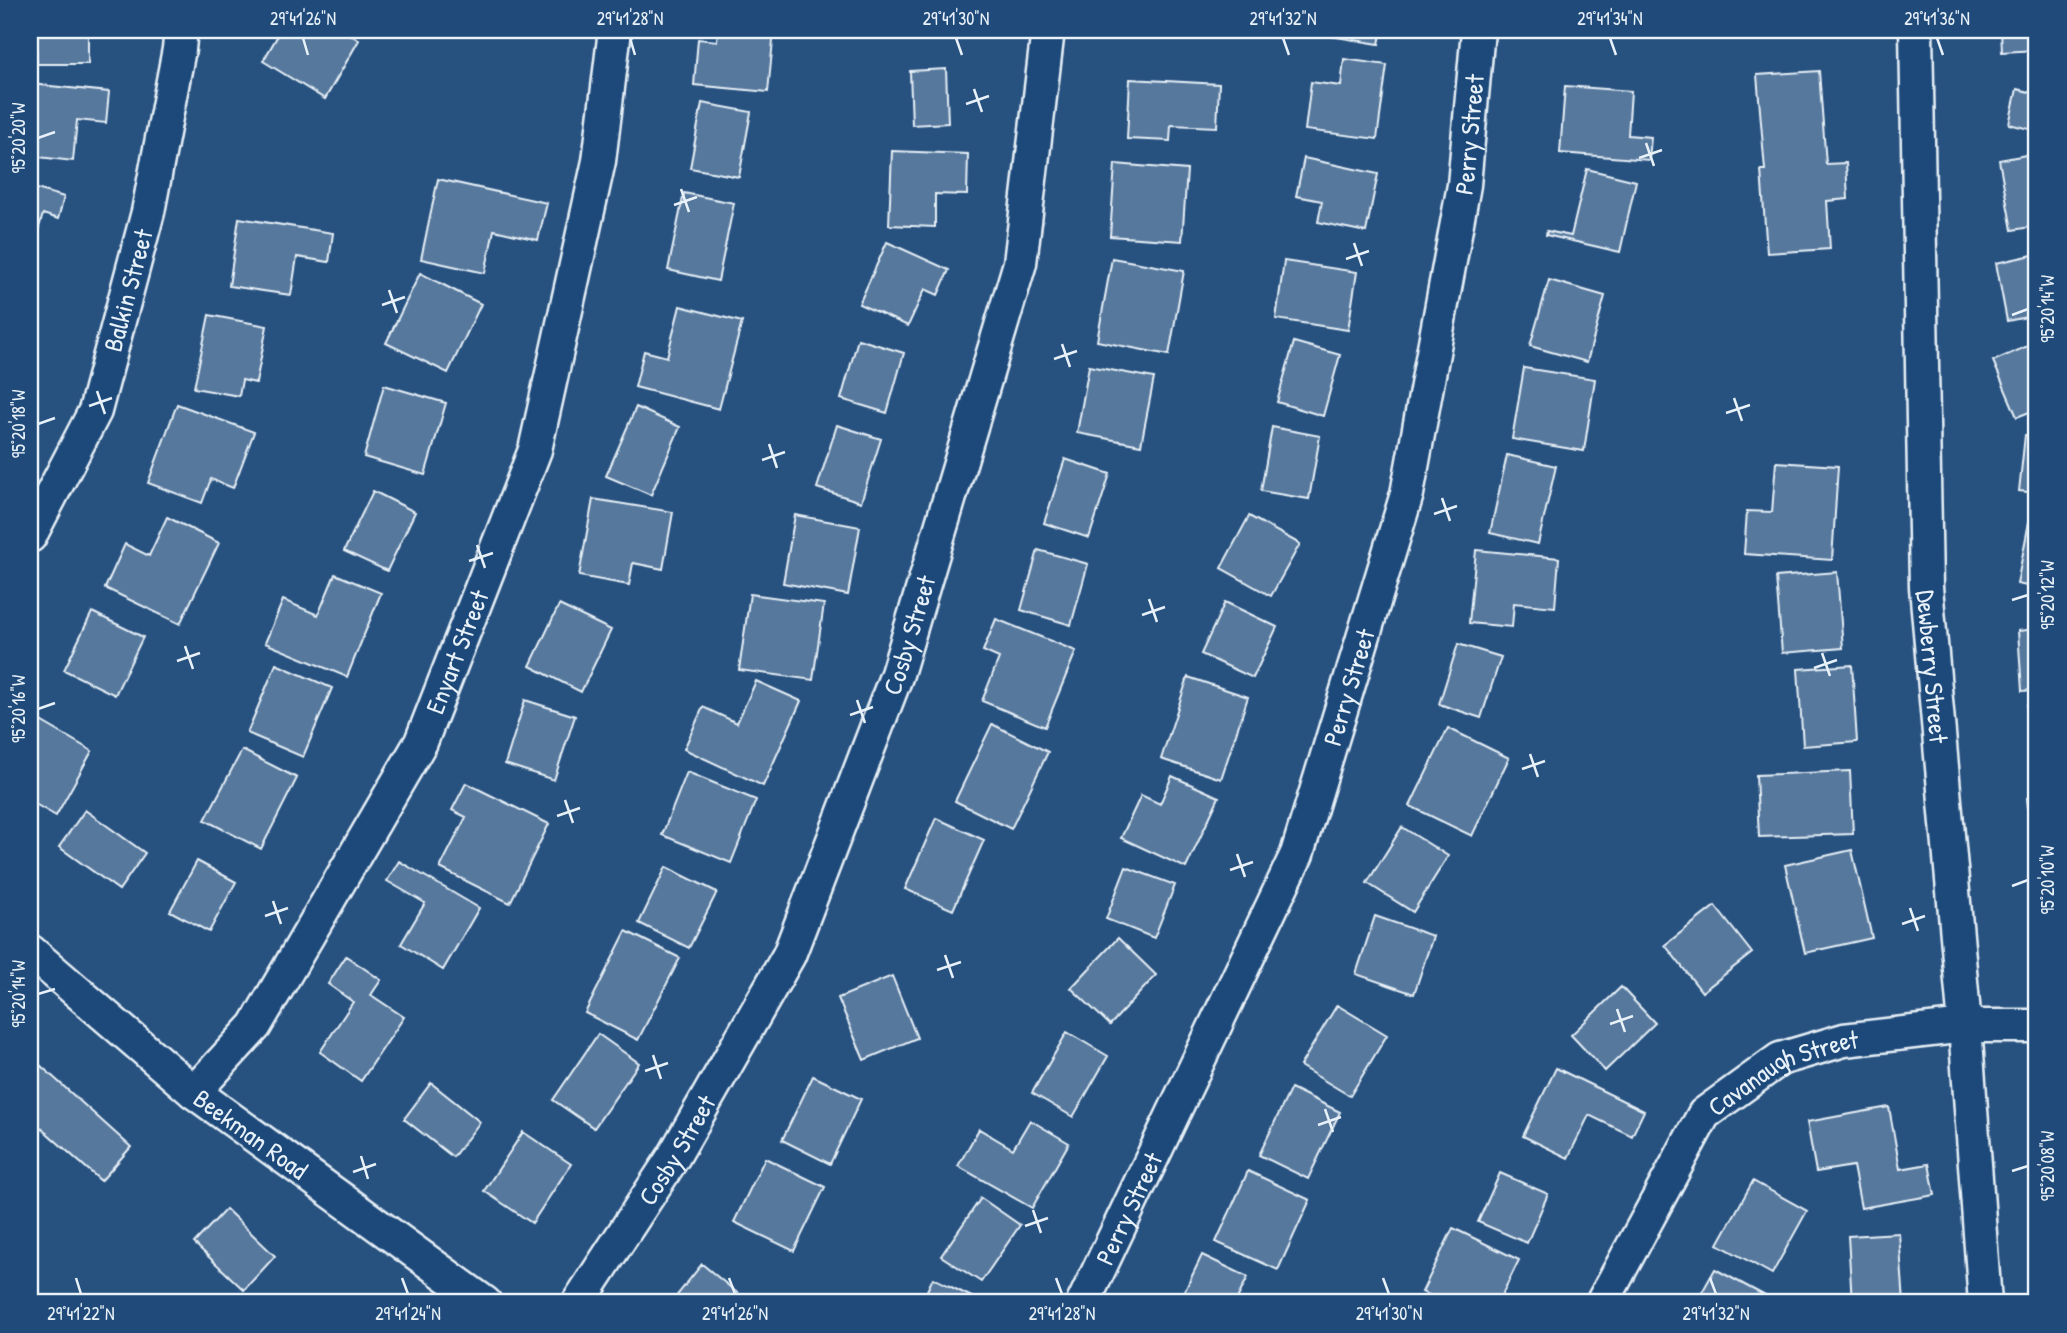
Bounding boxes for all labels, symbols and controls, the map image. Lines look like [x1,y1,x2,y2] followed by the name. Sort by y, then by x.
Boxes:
[270,6,336,31] text: 29°41'26"N
[597,6,663,31] text: 29°41'28"N
[923,6,989,31] text: 29°41'30"N
[1250,6,1316,31] text: 29°41'32"N
[1577,6,1643,31] text: 29°41'34"N
[1904,6,1970,31] text: 29°41'36"N
[1445,72,1492,197] street label: Perry Street
[6,103,31,173] text: 95°20'20"W
[94,224,160,355] street label: Balkin Street
[2035,275,2060,343] text: 95°20'14"W
[6,390,31,458] text: 95°20'18"W
[2035,560,2060,630] text: 95°20'12"W
[873,570,943,700] street label: Cosby Street
[416,584,497,718] street label: Enyart Street
[1909,589,1957,746] street label: Dewberry Street
[1314,623,1383,750] street label: Perry Street
[6,675,31,743] text: 95°20'16"W
[2035,846,2060,914] text: 95°20'10"W
[6,960,31,1028] text: 95°20'14"W
[1700,1021,1861,1123] street label: Cavanaugh Street
[187,1080,315,1187] street label: Beekman Road
[629,1087,723,1212] street label: Cosby Street
[2035,1131,2060,1201] text: 95°20'08"W
[1086,1145,1170,1270] street label: Perry Street
[47,1301,115,1326] text: 29°41'22"N
[375,1301,441,1326] text: 29°41'24"N
[702,1301,768,1326] text: 29°41'26"N
[1029,1301,1095,1326] text: 29°41'28"N
[1356,1301,1422,1326] text: 29°41'30"N
[1683,1301,1749,1326] text: 29°41'32"N

